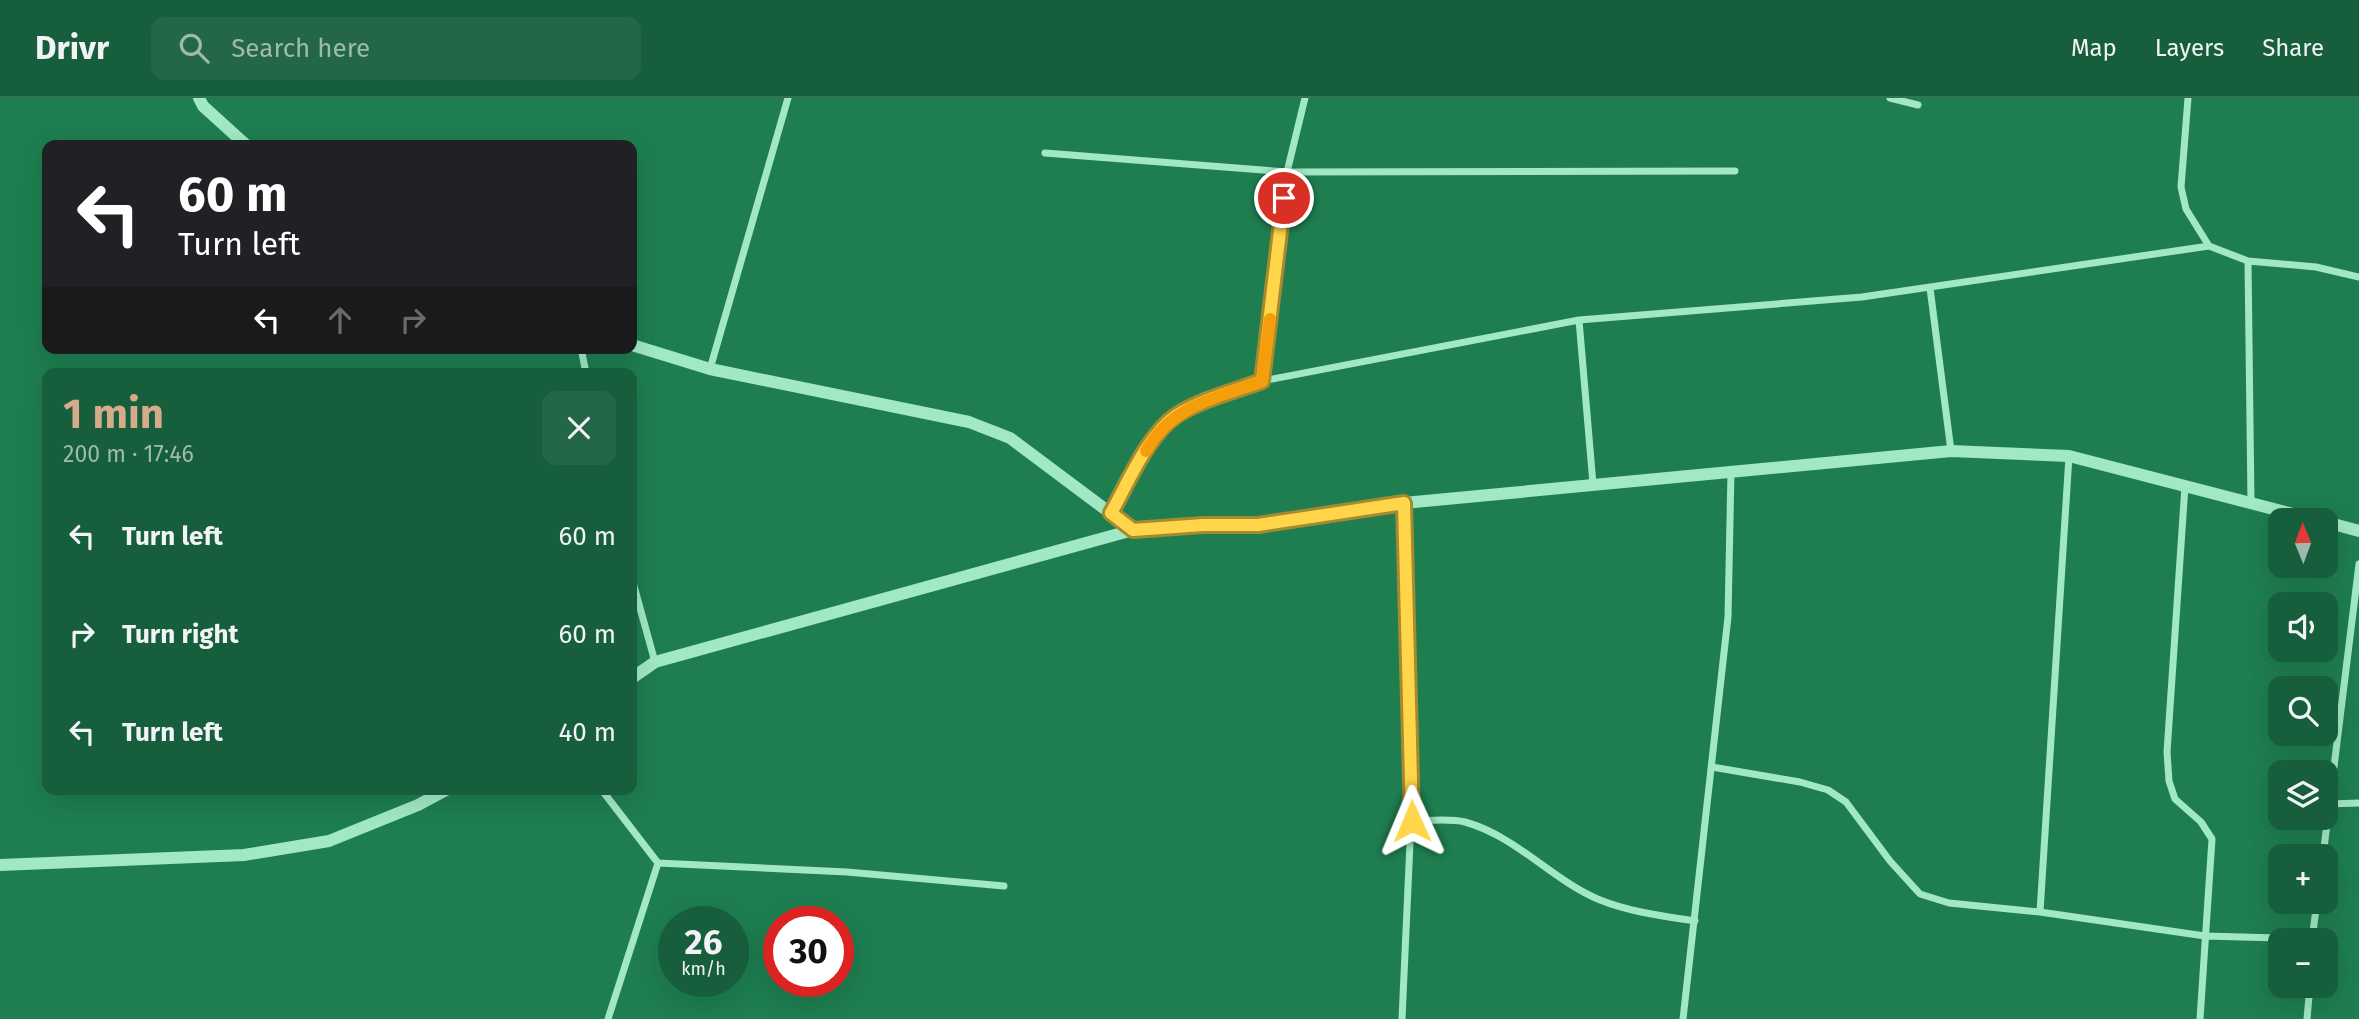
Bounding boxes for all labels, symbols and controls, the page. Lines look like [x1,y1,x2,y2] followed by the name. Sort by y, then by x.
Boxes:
[151,17,641,80] search box
[35,28,109,68] text: Drivr
[175,29,213,67] icon: search
[231,33,370,64] text: Search here
[2071,34,2117,62] text: Map
[2155,34,2224,62] text: Layers
[2262,34,2324,62] text: Share
[178,165,287,224] text: 60 m
[63,168,154,259] icon: left
[1254,168,1314,228] pin
[1265,179,1303,217] icon: arrive
[178,225,300,263] text: Turn left
[248,301,286,339] icon: left
[321,301,359,339] icon: ahead
[394,301,432,339] icon: right
[63,389,164,439] text: 1 min
[542,391,616,465] button: close
[63,440,194,468] text: 200 m · 17:46
[2268,508,2338,578] north arrow
[2268,508,2338,998] map controls
[63,517,101,555] icon: left
[122,521,223,552] text: Turn left
[558,521,616,552] text: 60 m
[2268,592,2338,662] button: sound
[63,615,101,653] icon: right
[122,619,239,650] text: Turn right
[558,619,616,650] text: 60 m
[2268,676,2338,746] button: search
[63,713,101,751] icon: left
[122,717,223,748] text: Turn left
[558,717,616,748] text: 40 m
[2268,760,2338,830] button: layers
[1375,784,1449,858] position arrow
[2268,844,2338,914] button: +
[763,906,854,997] speed limit sign: 30
[685,921,722,963] text: 26
[2268,928,2338,998] button: −
[681,958,726,980] text: km/h

